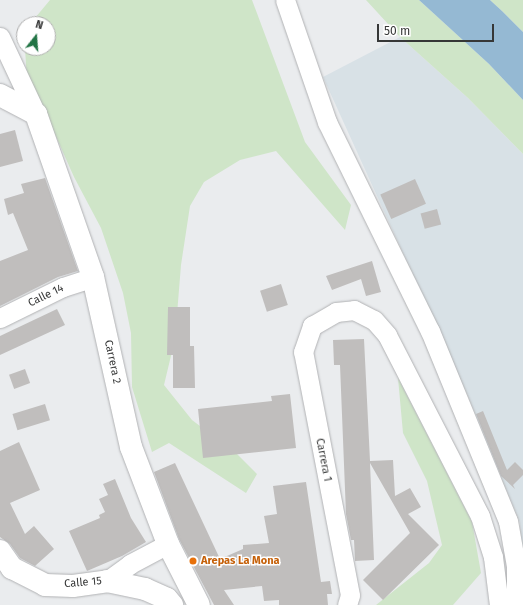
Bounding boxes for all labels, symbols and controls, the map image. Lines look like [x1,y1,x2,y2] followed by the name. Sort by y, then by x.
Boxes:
[16,16,56,56] north arrow
[379,16,496,42] scale bar
[34,18,45,32] text: N
[384,24,410,38] text: 50 m
[26,282,66,310] street label: Calle 14
[101,339,123,385] street label: Carrera 2
[312,437,334,483] street label: Carrera 1
[201,554,280,568] place label: Arepas La Mona
[188,556,198,566] marker: Arepas La Mona
[64,575,102,591] street label: Calle 15

